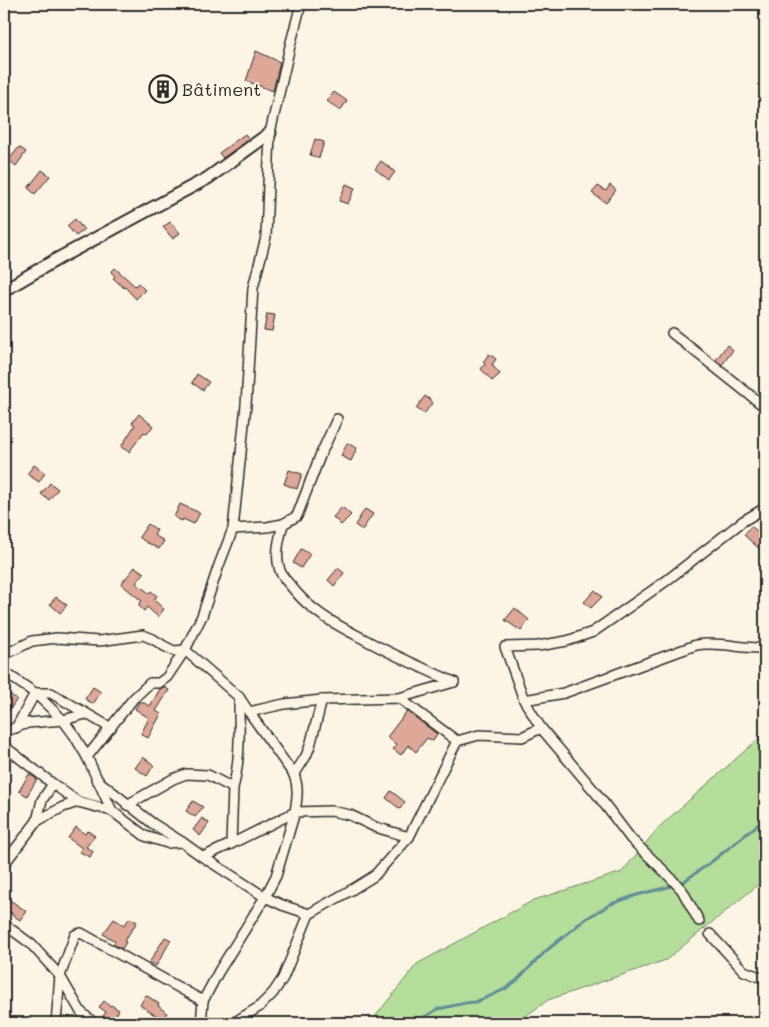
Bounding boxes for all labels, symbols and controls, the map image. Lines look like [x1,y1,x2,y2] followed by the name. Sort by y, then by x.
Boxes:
[148,74,178,104] building icon: Bâtiment
[182,77,261,101] place label: Bâtiment

